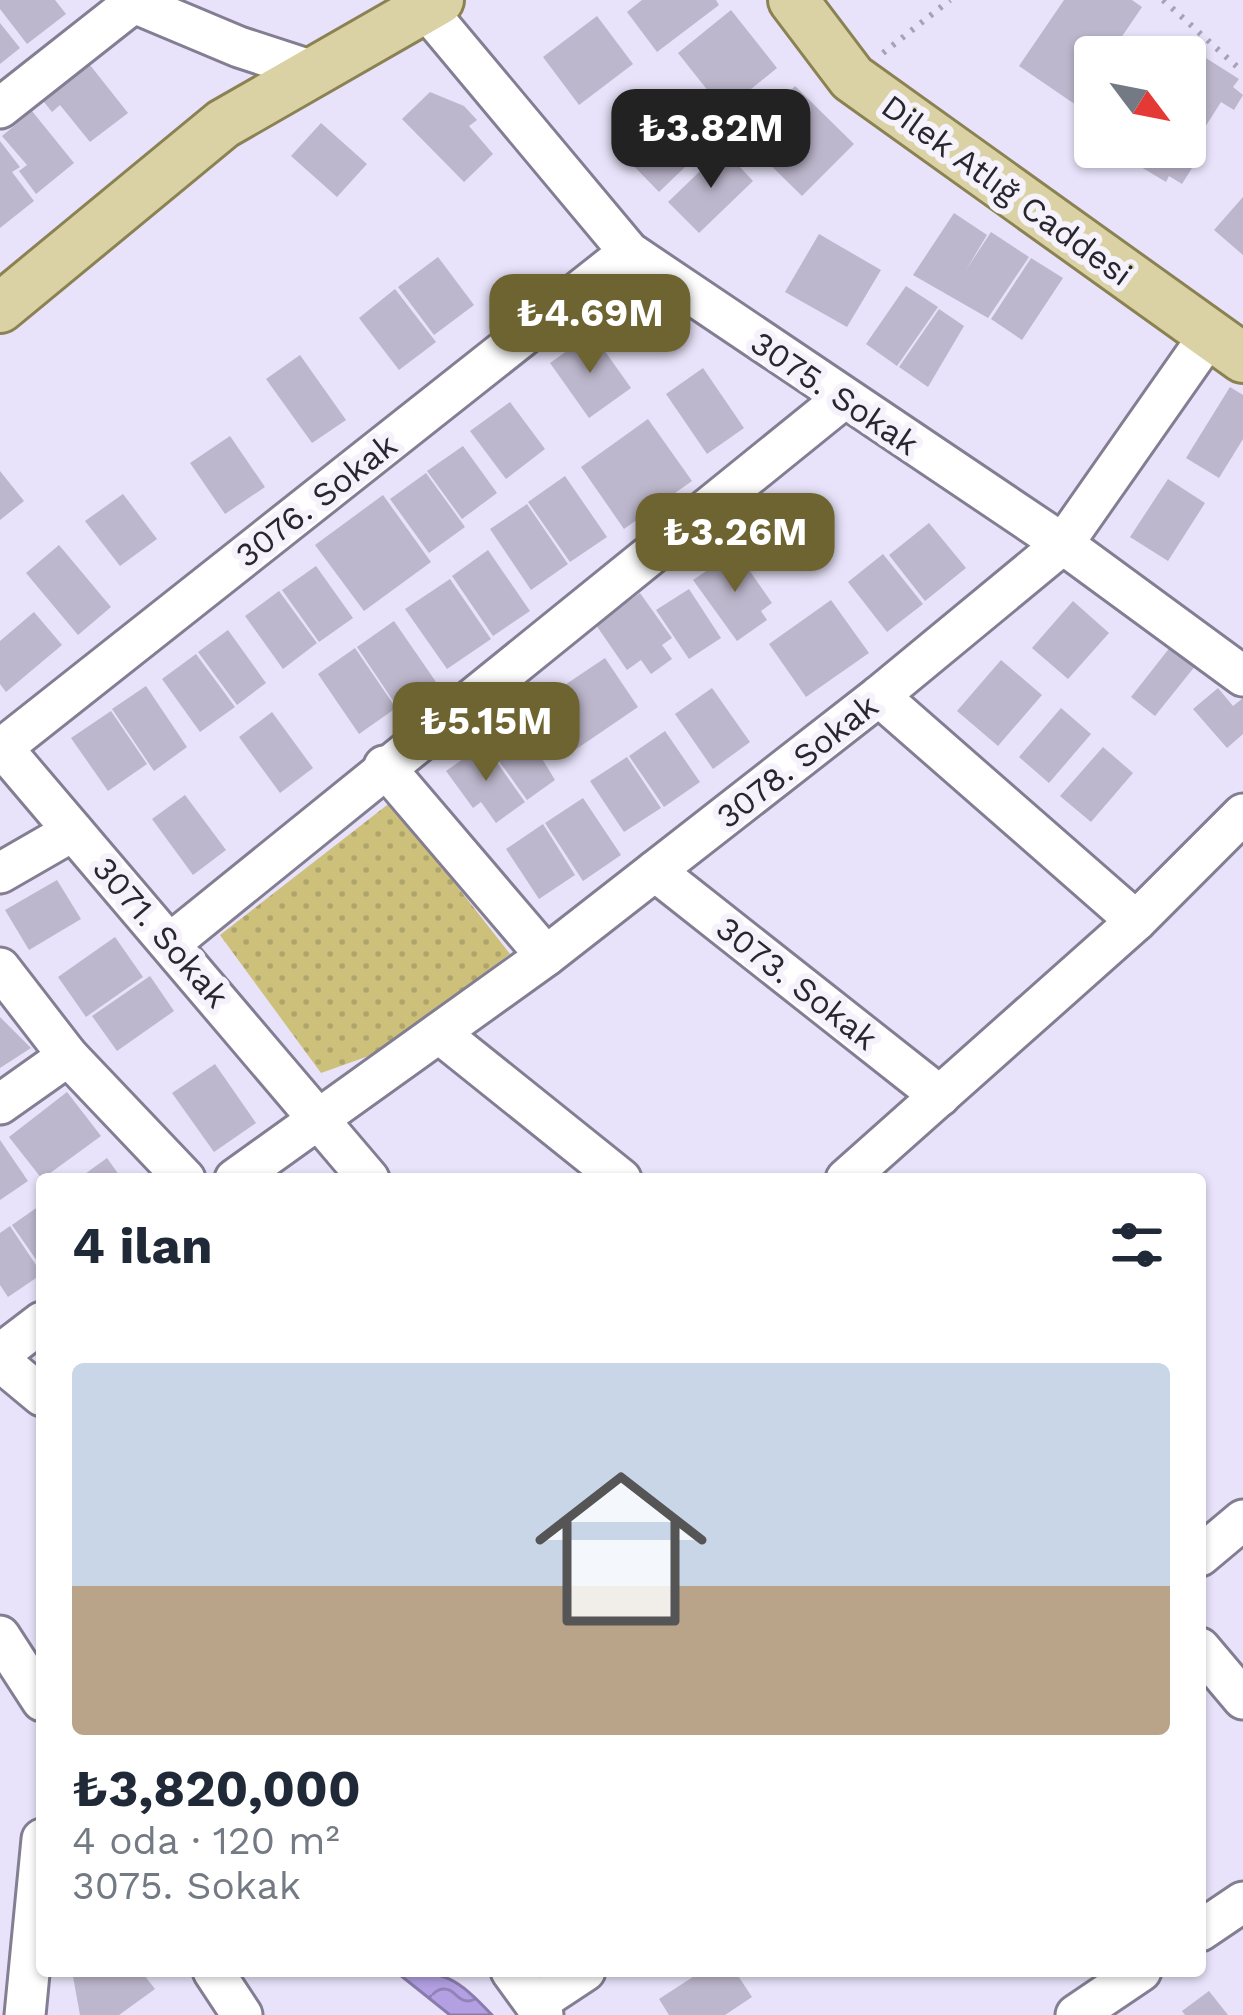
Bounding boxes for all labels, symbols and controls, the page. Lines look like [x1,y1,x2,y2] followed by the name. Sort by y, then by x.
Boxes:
[1074,36,1206,168] north arrow
[1074,36,1206,168] map controls
[874,86,1140,294] street label: Dilek Atlığ Caddesi
[613,89,809,191] pin: ₺3.82M
[638,105,784,150] text: ₺3.82M
[492,274,688,376] pin: ₺4.69M
[516,290,664,335] text: ₺4.69M
[744,323,926,463] street label: 3075. Sokak
[228,425,404,575] street label: 3076. Sokak
[637,493,833,595] pin: ₺3.26M
[663,509,807,554] text: ₺3.26M
[388,682,584,784] pin: ₺5.15M
[709,686,885,836] street label: 3078. Sokak
[420,698,552,743] text: ₺5.15M
[85,849,237,1015] street label: 3071. Sokak
[709,908,885,1058] street label: 3073. Sokak
[1104,1212,1170,1278] icon: filters
[72,1216,213,1275] text: 4 ilan
[513,1441,729,1657] icon: home
[72,1759,361,1818] text: ₺3,820,000
[72,1818,340,1863] text: 4 oda · 120 m²
[72,1863,301,1908] text: 3075. Sokak

